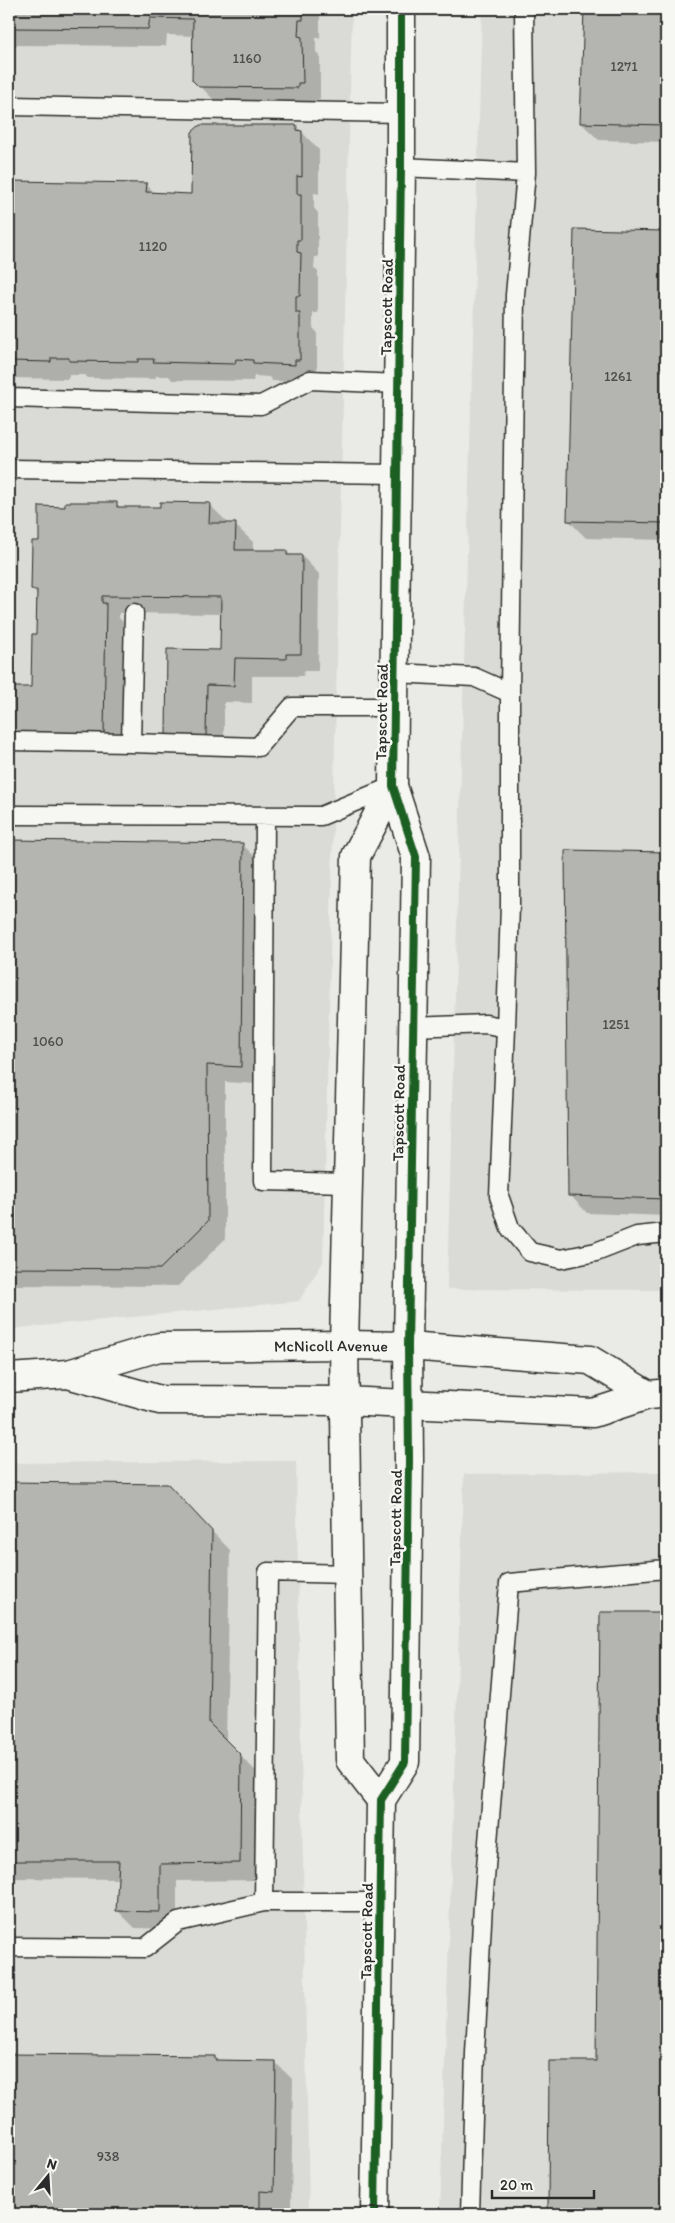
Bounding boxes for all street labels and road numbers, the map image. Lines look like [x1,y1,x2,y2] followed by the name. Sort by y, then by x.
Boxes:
[376,258,397,356] street label: Tapscott Road
[371,663,392,761] street label: Tapscott Road
[388,1064,409,1162] street label: Tapscott Road
[274,1336,388,1356] street label: McNicoll Avenue
[385,1469,406,1567] street label: Tapscott Road
[356,1882,377,1980] street label: Tapscott Road

